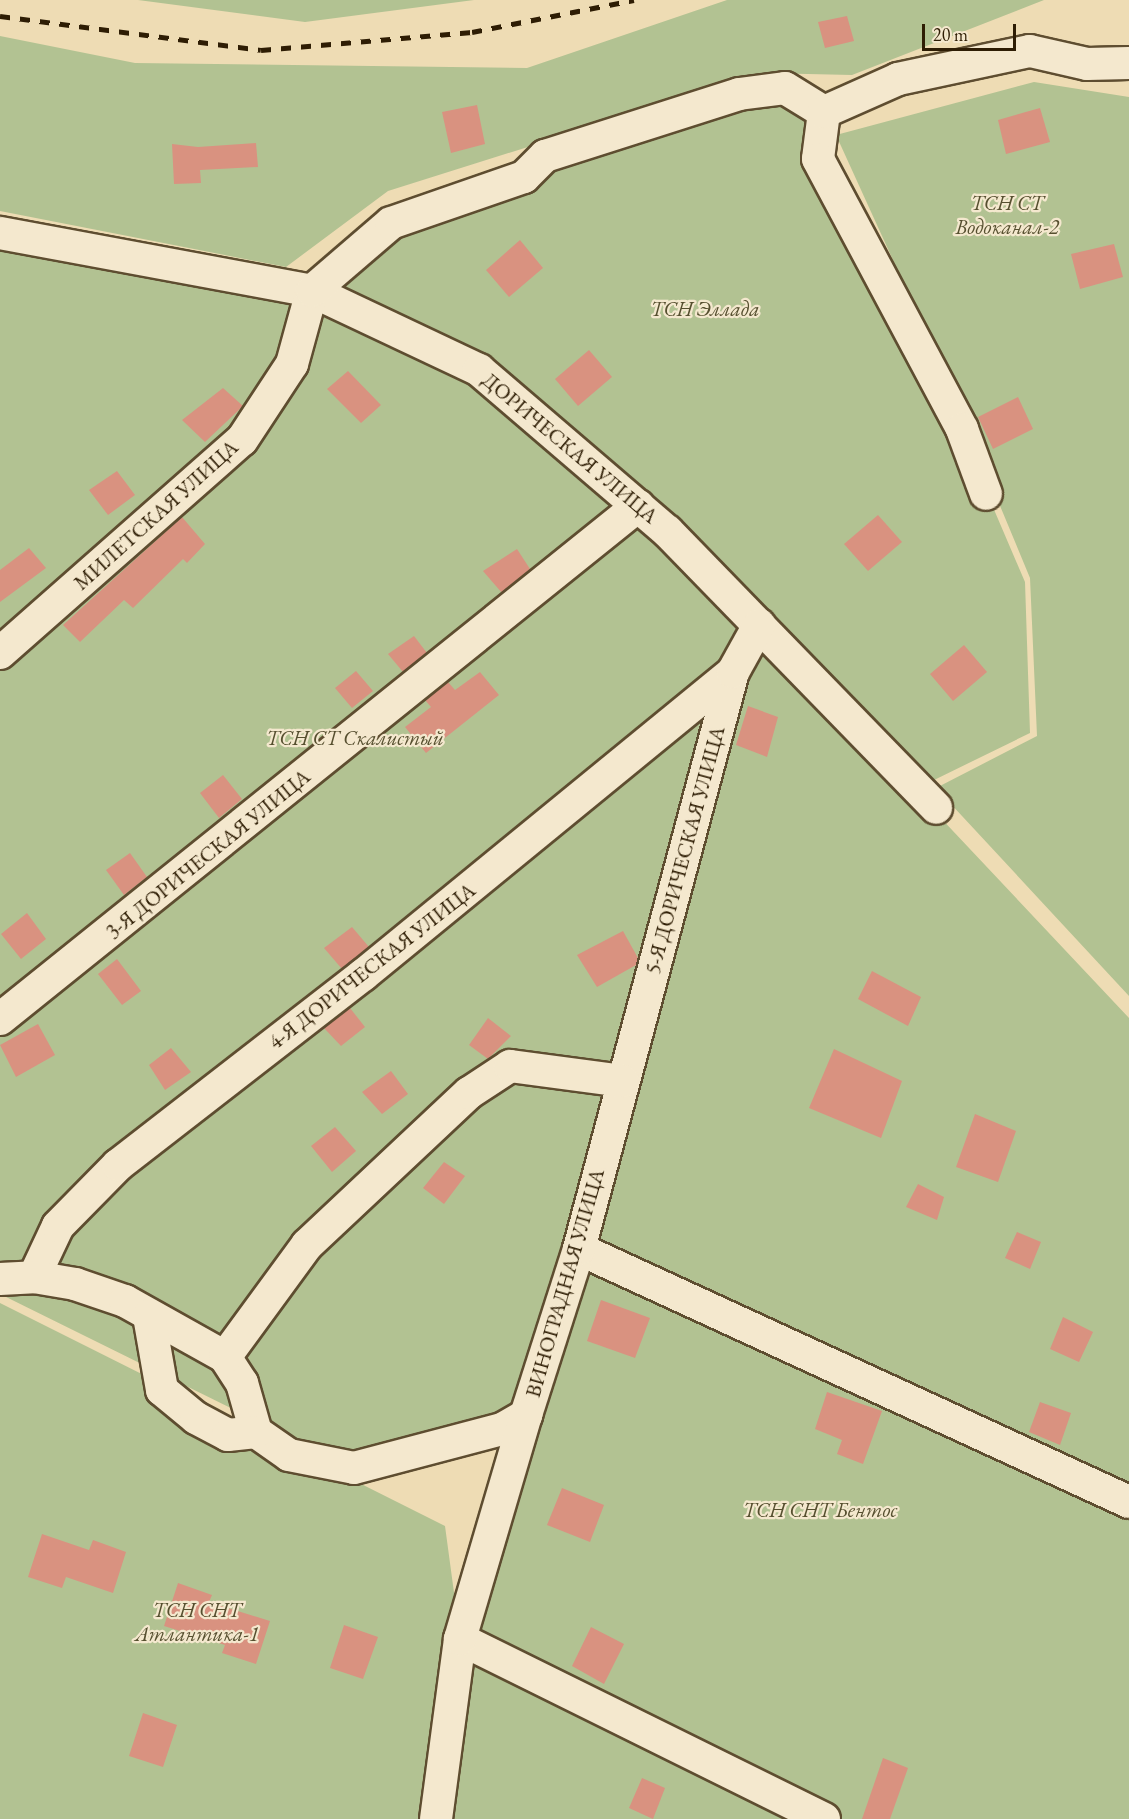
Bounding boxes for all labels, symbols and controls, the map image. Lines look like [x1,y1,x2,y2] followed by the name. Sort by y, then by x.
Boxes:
[925,12,1020,50] scale bar
[933,23,968,46] text: 20 m
[955,190,1059,240] park label: ТСН СТ Водоканал-2
[650,296,760,322] park label: ТСН Эллада
[477,367,663,529] street label: ДОРИЧЕСКАЯ УЛИЦА
[69,435,243,595] street label: МИЛЕТСКАЯ УЛИЦА
[640,723,730,977] street label: 5-Я ДОРИЧЕСКАЯ УЛИЦА
[266,725,444,751] park label: ТСН СТ Скалистый
[101,764,315,944] street label: 3-Я ДОРИЧЕСКАЯ УЛИЦА
[264,877,480,1055] street label: 4-Я ДОРИЧЕСКАЯ УЛИЦА
[520,1166,610,1400] street label: ВИНОГРАДНАЯ УЛИЦА
[743,1497,897,1523] park label: ТСН СНТ Бентос
[135,1597,259,1647] park label: ТСН СНТ Атлантика-1

